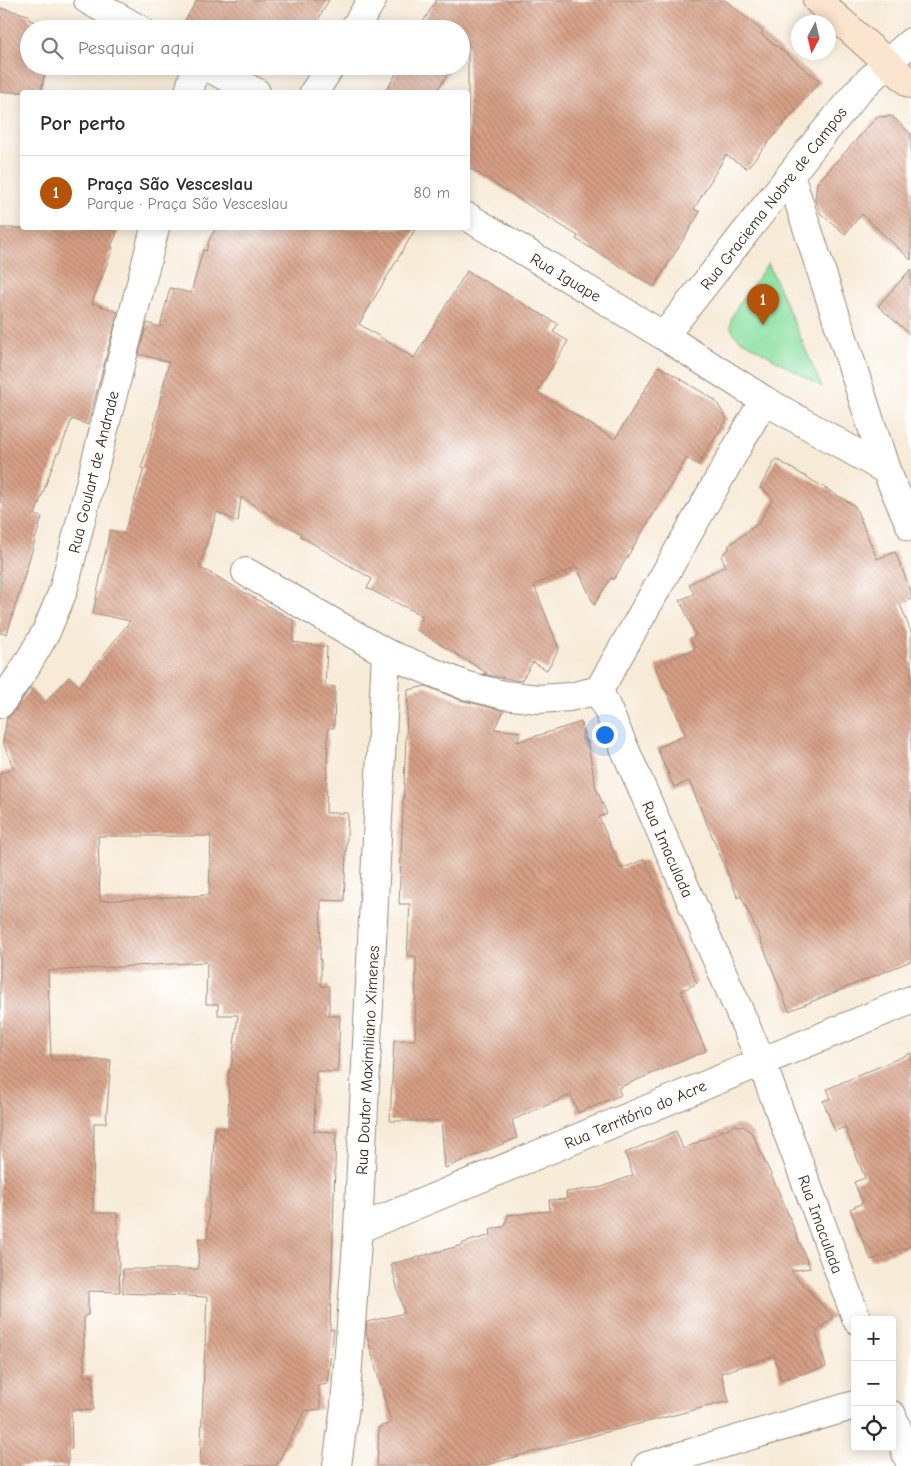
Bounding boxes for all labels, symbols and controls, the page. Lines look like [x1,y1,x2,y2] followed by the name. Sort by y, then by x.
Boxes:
[791,15,836,60] north arrow
[20,20,470,75] search box
[38,34,66,62] icon: search
[78,37,194,59] text: Pesquisar aqui
[697,103,851,294] street label: Rua Graciema Nobre de Campos
[40,111,125,135] text: Por perto
[87,173,253,195] text: Praça São Vesceslau
[53,184,59,202] text: 1
[413,184,450,202] text: 80 m
[87,195,288,213] text: Parque · Praça São Vesceslau
[527,250,604,306] street label: Rua Iguape
[747,284,779,325] pin: 1
[65,389,123,555] street label: Rua Goulart de Andrade
[592,722,618,748] your location
[638,798,696,900] street label: Rua Imaculada
[353,945,383,1175] street label: Rua Doutor Maximiliano Ximenes
[562,1077,709,1153] street label: Rua Território do Acre
[794,1173,846,1276] street label: Rua Imaculada
[851,1316,896,1451] map controls
[851,1316,896,1361] button: +
[851,1361,896,1406] button: −
[851,1406,896,1451] button: locate

